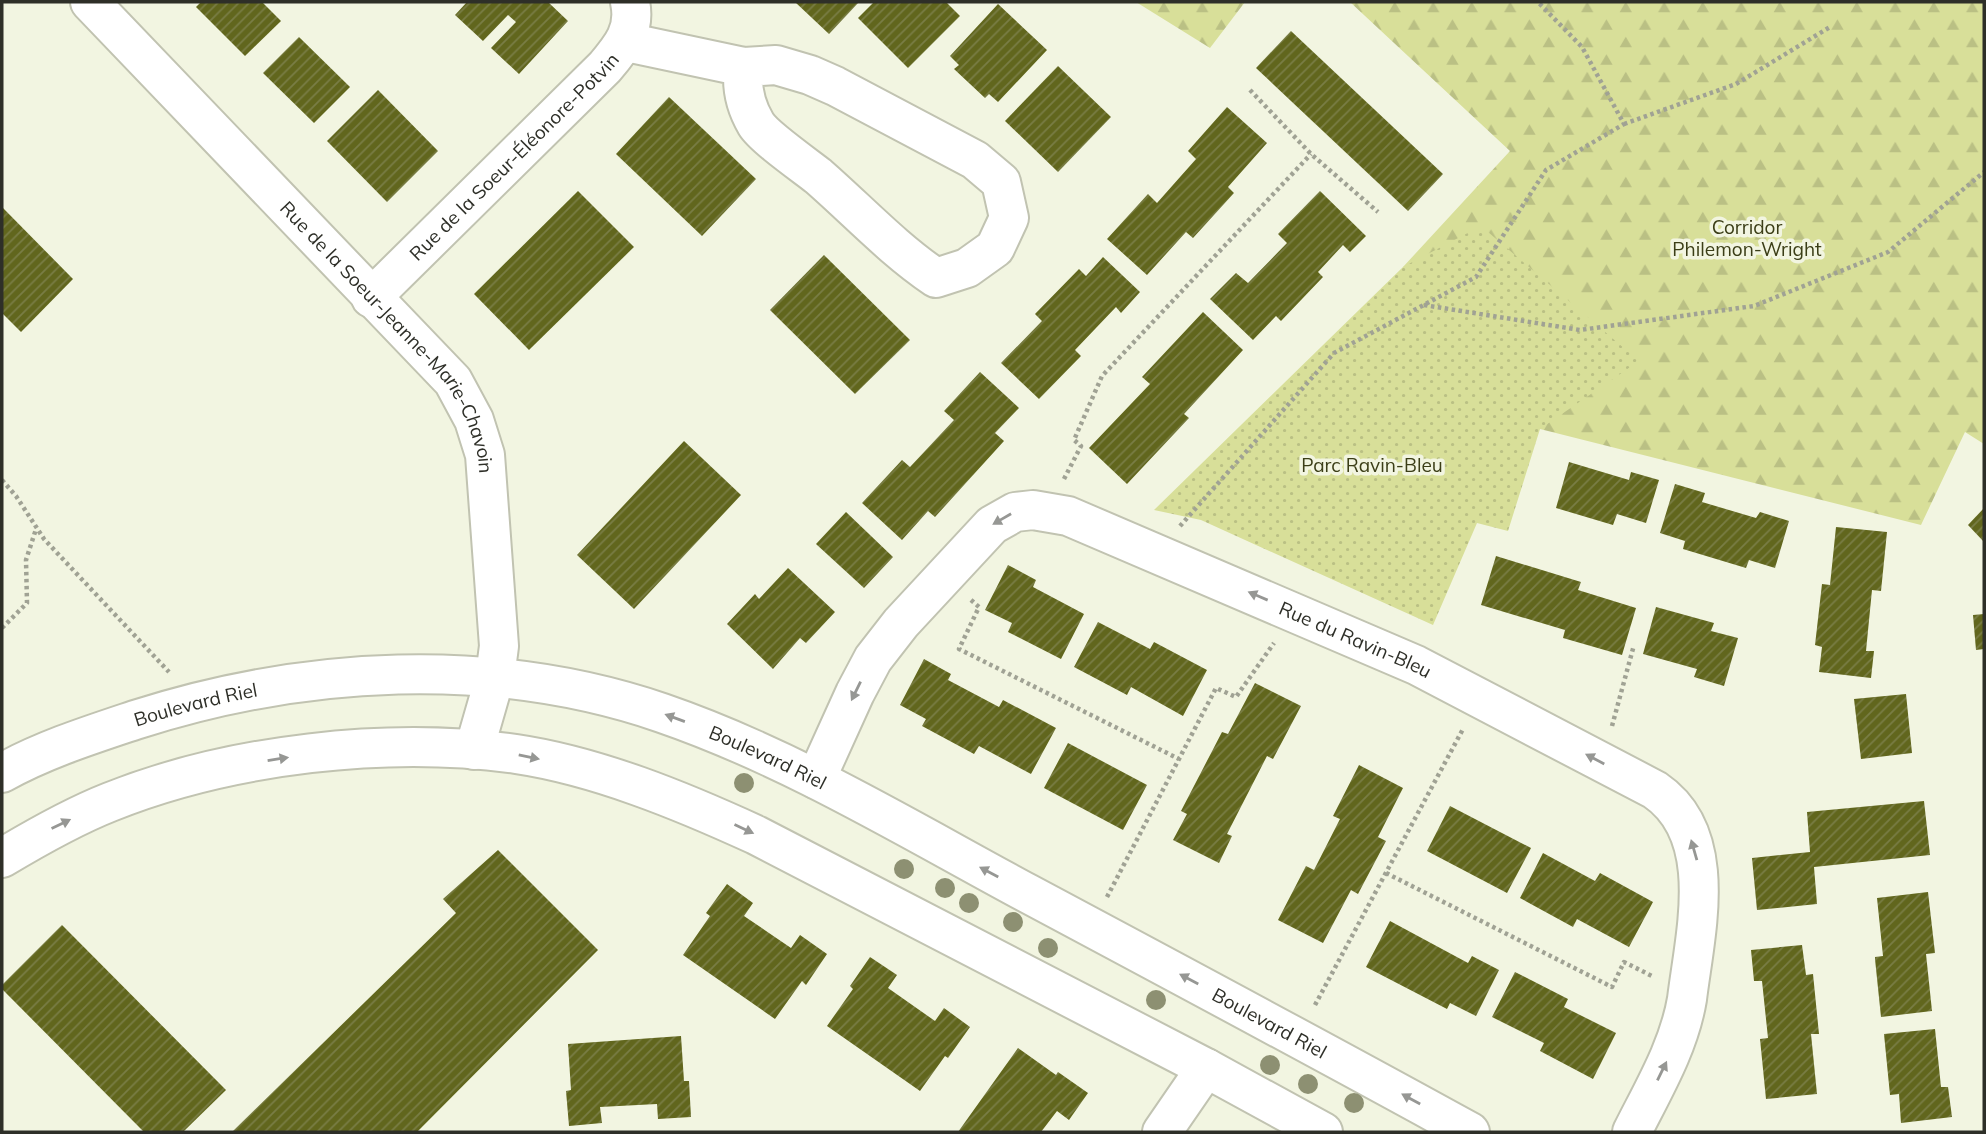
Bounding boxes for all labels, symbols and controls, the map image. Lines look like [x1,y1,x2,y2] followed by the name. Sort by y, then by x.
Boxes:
[404,48,624,266] street label: Rue de la Soeur-Éléonore-Potvin
[275,196,498,474] street label: Rue de la Soeur-Jeanne-Marie-Chavoin
[1672,215,1822,261] park label: Corridor Philemon-Wright
[1301,453,1443,477] park label: Parc Ravin-Bleu
[993,513,1012,525] one-way arrow
[1247,591,1268,602] one-way arrow
[1275,596,1436,683] street label: Rue du Ravin-Bleu
[131,678,259,732] street label: Boulevard Riel
[851,681,862,701] one-way arrow
[664,712,685,723] one-way arrow
[706,720,831,794] street label: Boulevard Riel
[518,752,540,763] one-way arrow
[267,753,289,764] one-way arrow
[1585,753,1605,764] one-way arrow
[51,819,71,830] one-way arrow
[734,824,754,835] one-way arrow
[1688,839,1698,860] one-way arrow
[979,866,998,878] one-way arrow
[1179,973,1199,985] one-way arrow
[1208,982,1331,1064] street label: Boulevard Riel
[1657,1061,1668,1081] one-way arrow
[1401,1093,1420,1105] one-way arrow

